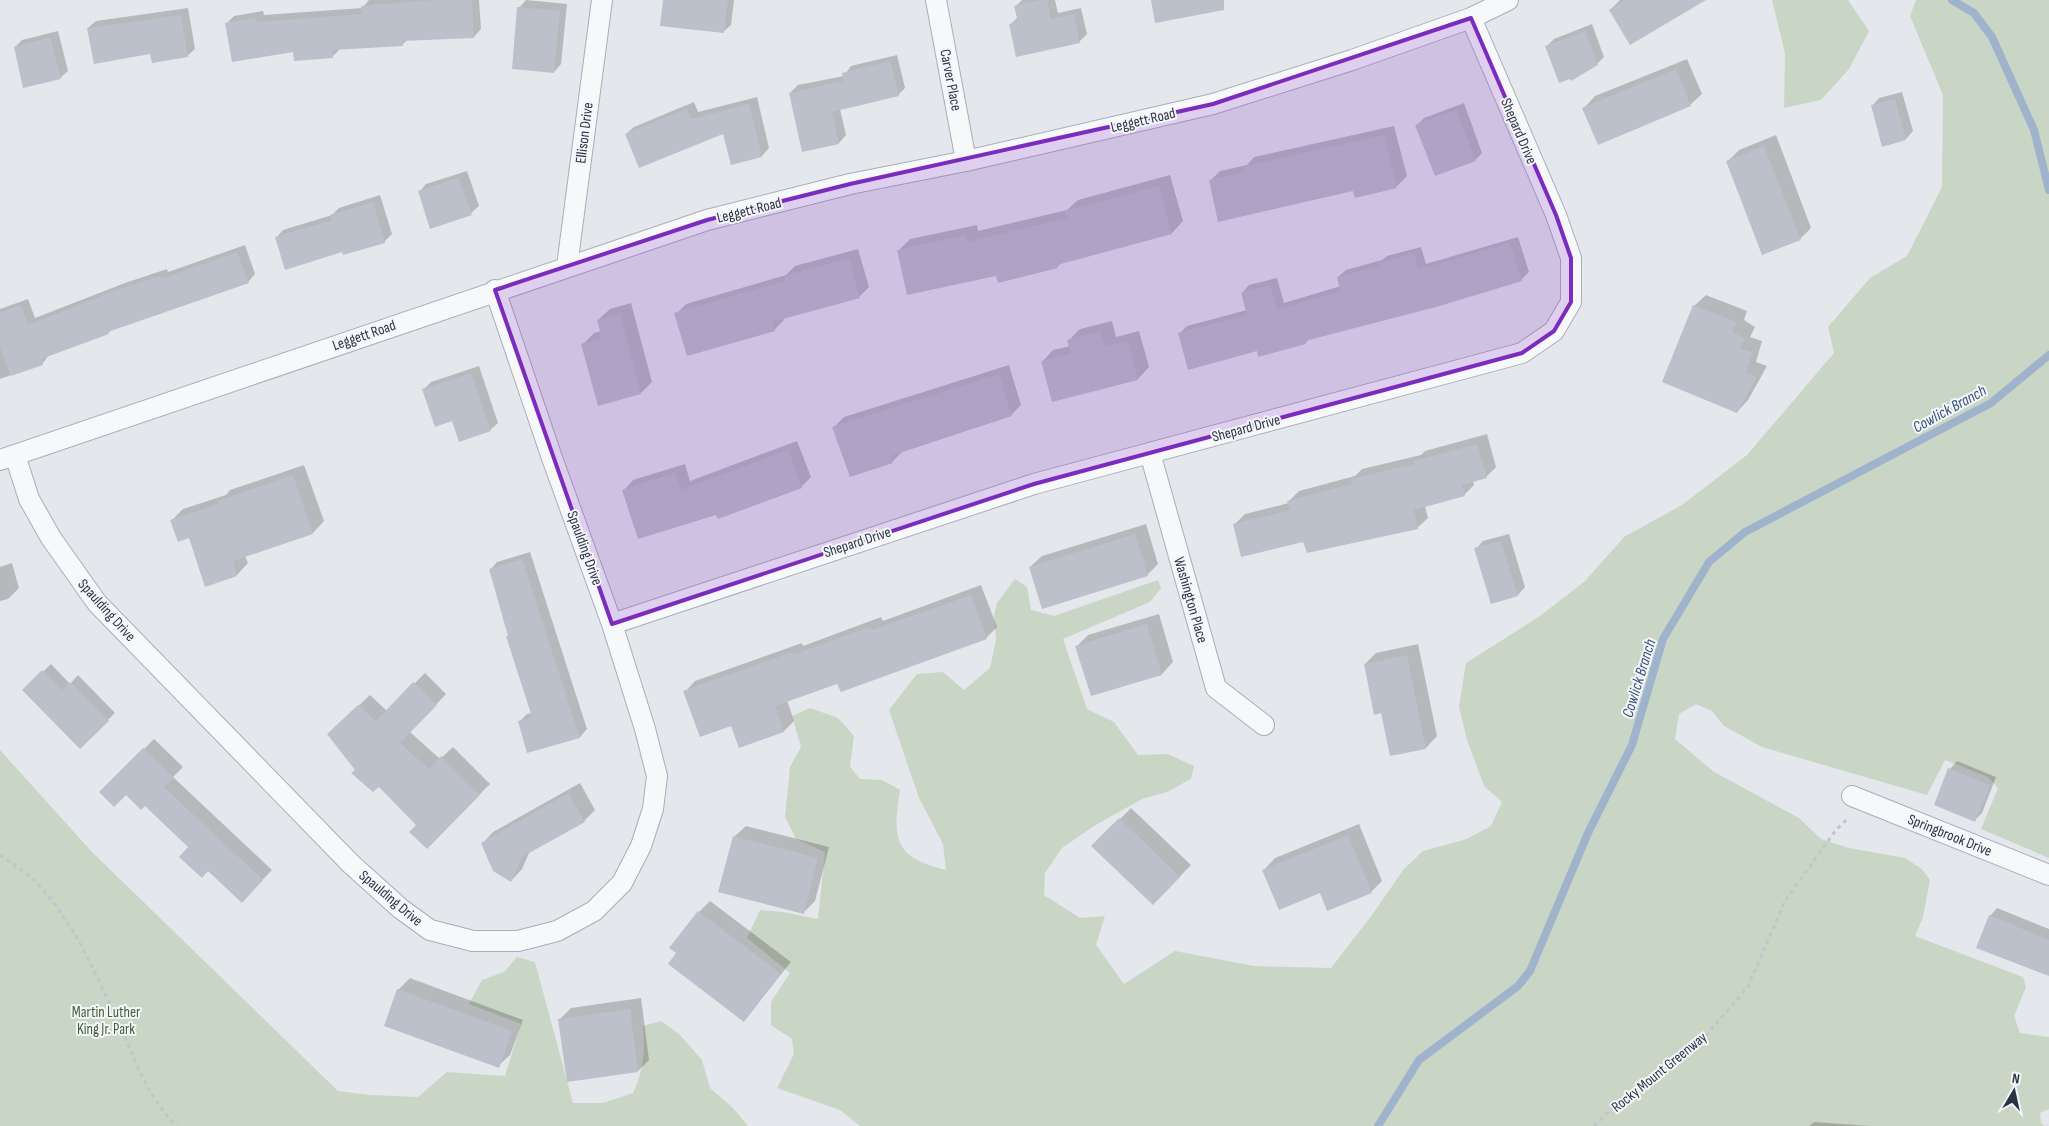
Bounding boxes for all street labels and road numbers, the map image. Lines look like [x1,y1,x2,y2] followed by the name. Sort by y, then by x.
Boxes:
[935,48,966,113] street label: Carver Place
[1496,95,1541,167] street label: Shepard Drive
[571,101,598,165] street label: Ellison Drive
[1109,104,1177,137] street label: Leggett Road
[715,193,783,228] street label: Leggett Road
[330,316,398,355] street label: Leggett Road
[1210,410,1282,447] street label: Shepard Drive
[562,509,607,588] street label: Spaulding Drive
[821,523,893,562] street label: Shepard Drive
[1169,555,1212,645] street label: Washington Place
[74,575,140,645] street label: Spaulding Drive
[1905,810,1995,861] street label: Springbrook Drive
[355,866,426,931] street label: Spaulding Drive
[1608,1028,1711,1117] street label: Rocky Mount Greenway

